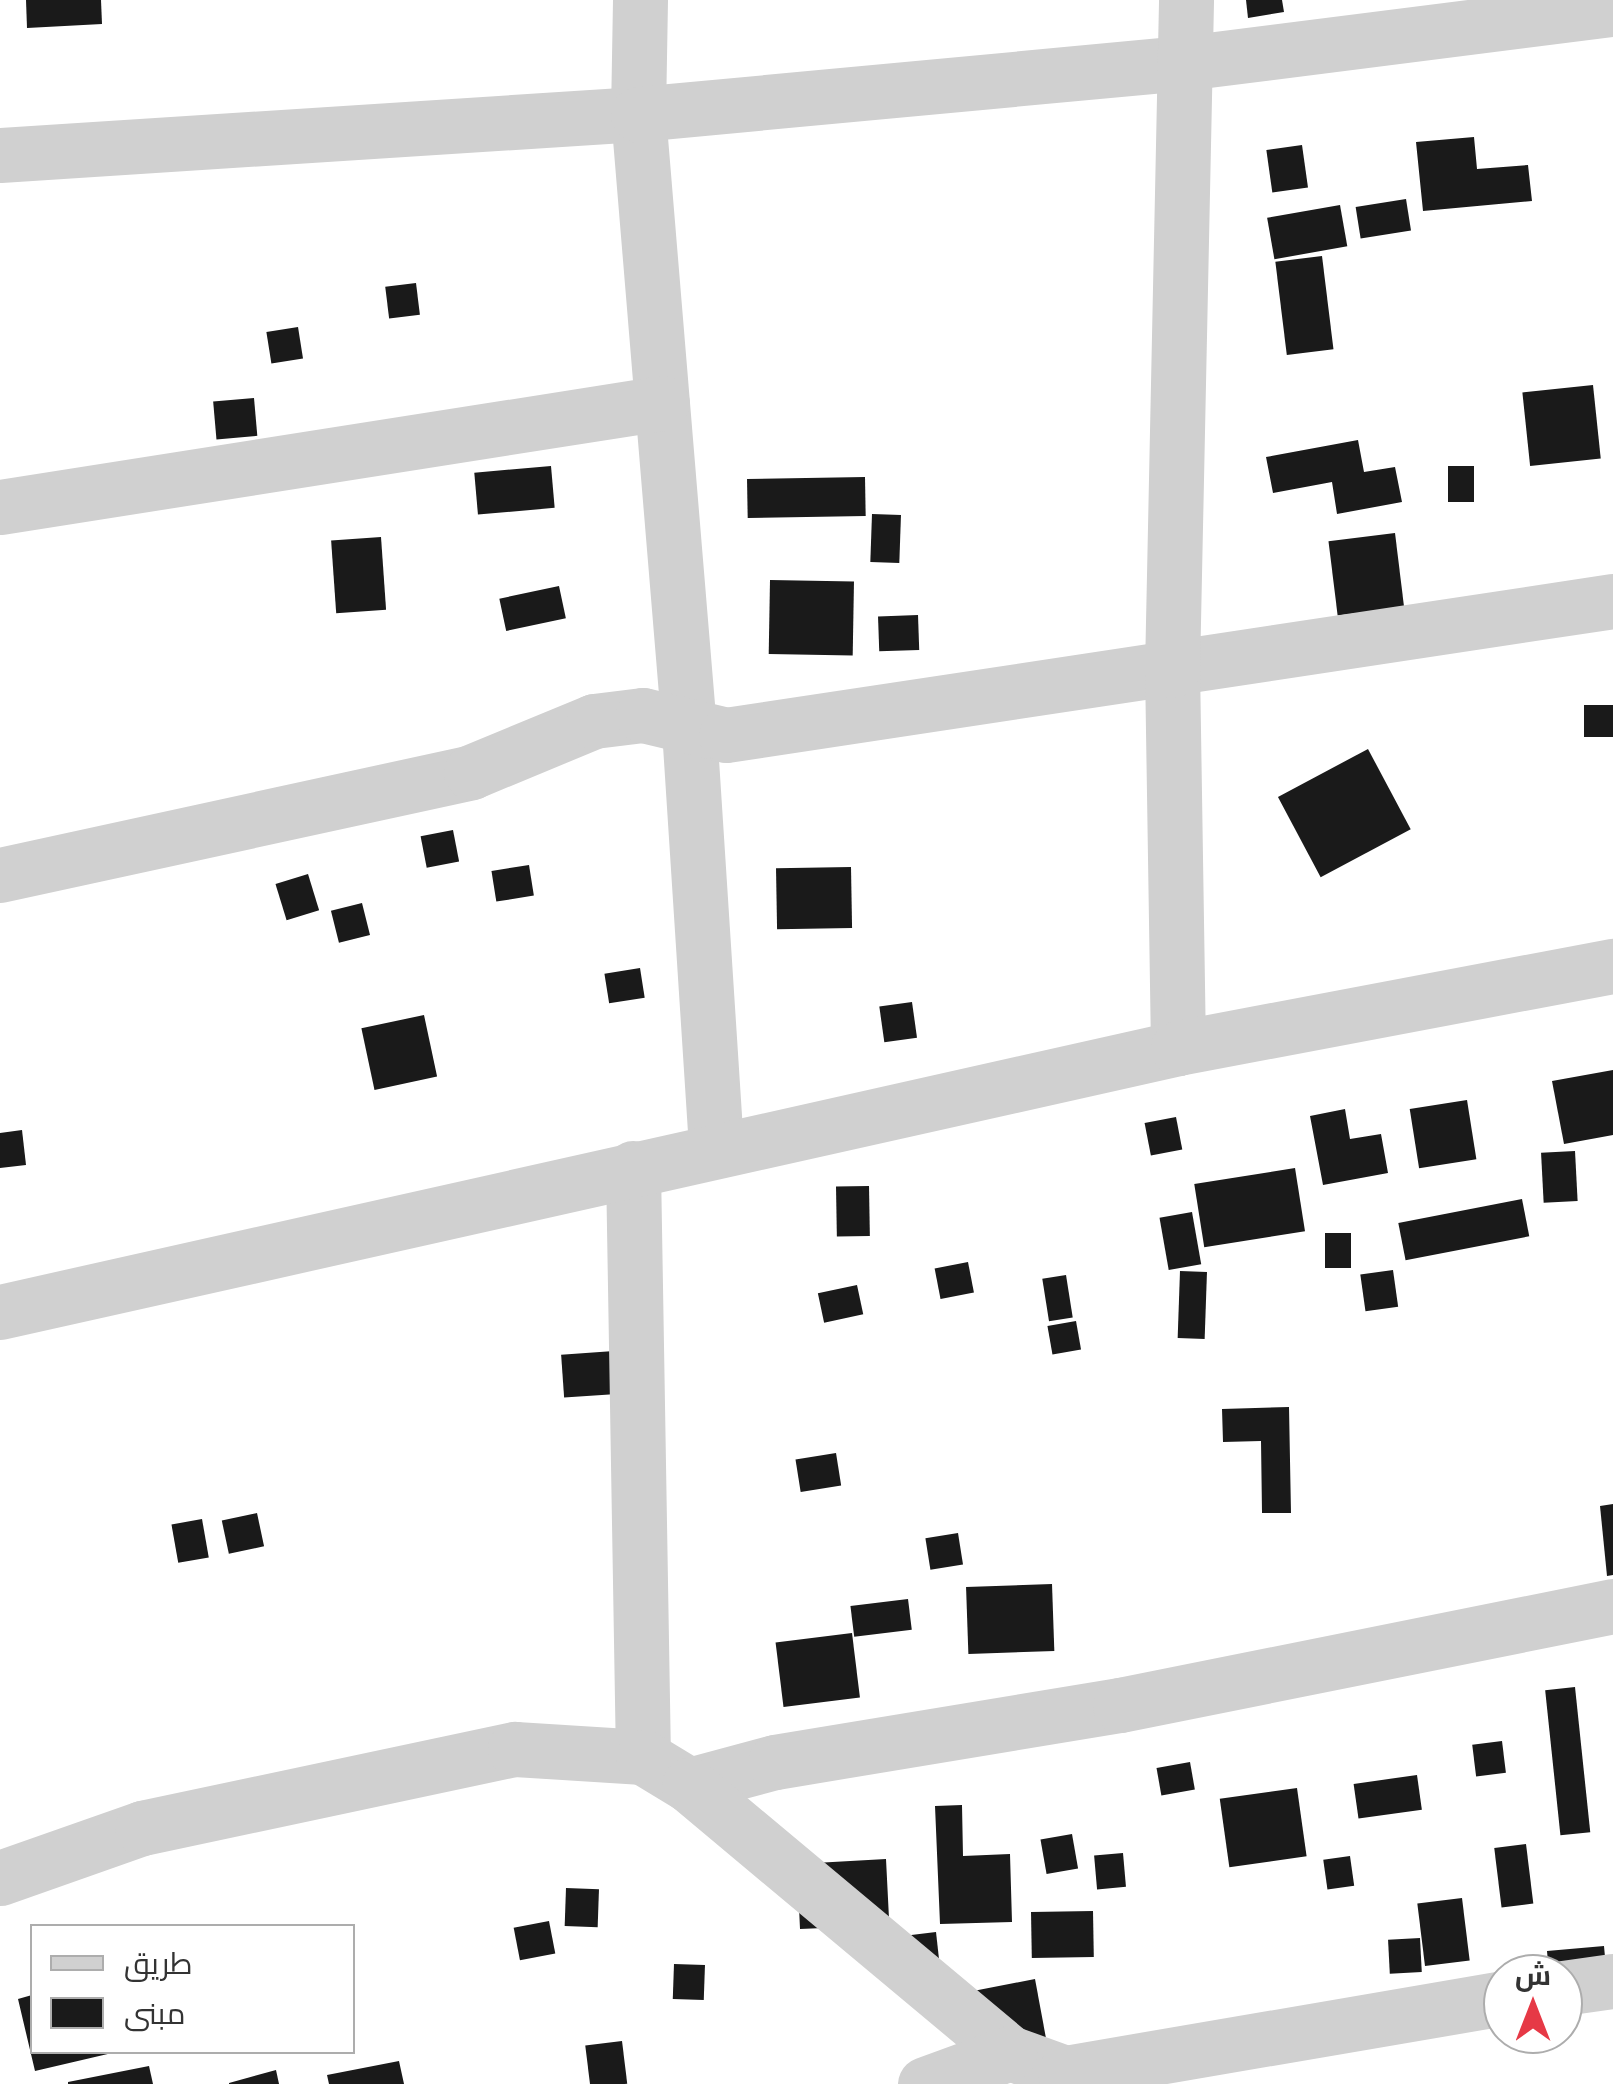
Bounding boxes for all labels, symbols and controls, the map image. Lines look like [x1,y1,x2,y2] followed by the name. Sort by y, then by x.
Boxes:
[30,1924,355,2054] legend
[124,1946,193,1982] text: طريق
[1483,1954,1583,2054] north arrow
[1515,1959,1551,1992] text: ش
[124,1996,185,2032] text: مبنى

